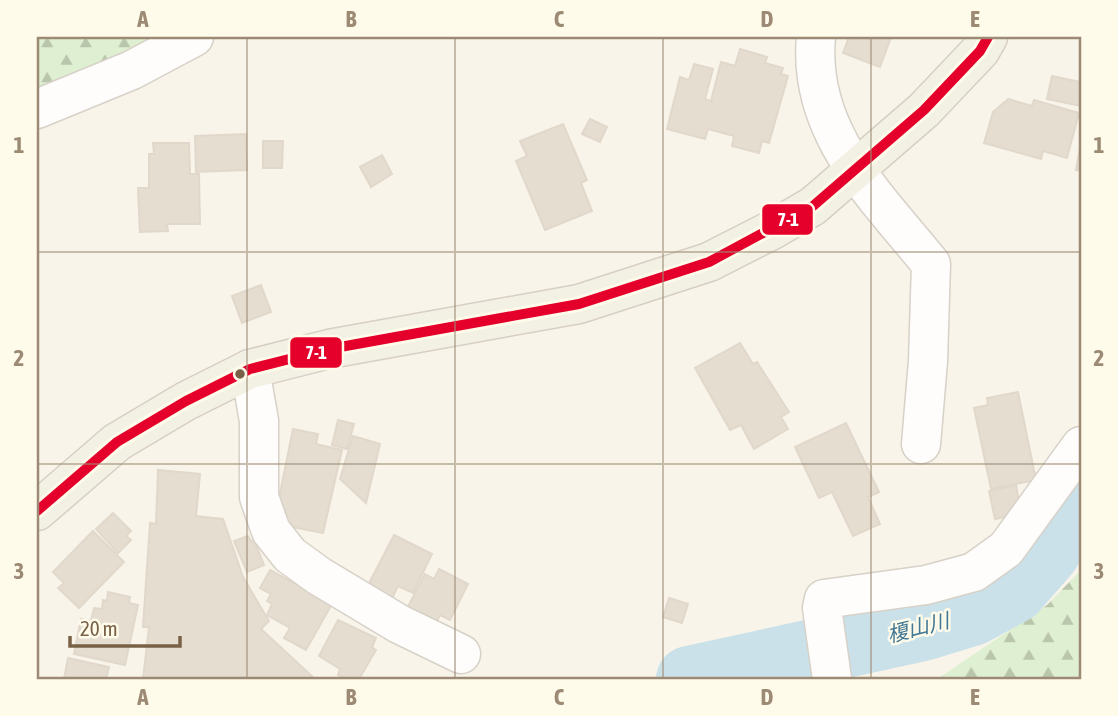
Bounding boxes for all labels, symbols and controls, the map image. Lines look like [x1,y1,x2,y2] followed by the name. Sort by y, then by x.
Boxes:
[136,6,149,32] text: A
[346,6,357,32] text: B
[554,6,565,32] text: C
[761,6,774,32] text: D
[970,6,980,32] text: E
[14,132,25,158] text: 1
[1094,132,1105,158] text: 1
[761,203,814,236] line badge: 7-1
[777,208,799,230] text: 7-1
[289,336,343,369] line badge: 7-1
[305,341,327,363] text: 7-1
[14,345,24,371] text: 2
[1094,345,1104,371] text: 2
[233,367,247,381] unlabelled marker
[14,558,24,584] text: 3
[1094,558,1104,584] text: 3
[70,604,180,648] scale bar
[884,607,953,646] water label: 榎山川
[80,616,118,640] text: 20 m
[136,684,149,710] text: A
[346,684,357,710] text: B
[554,684,565,710] text: C
[761,684,774,710] text: D
[970,684,980,710] text: E

